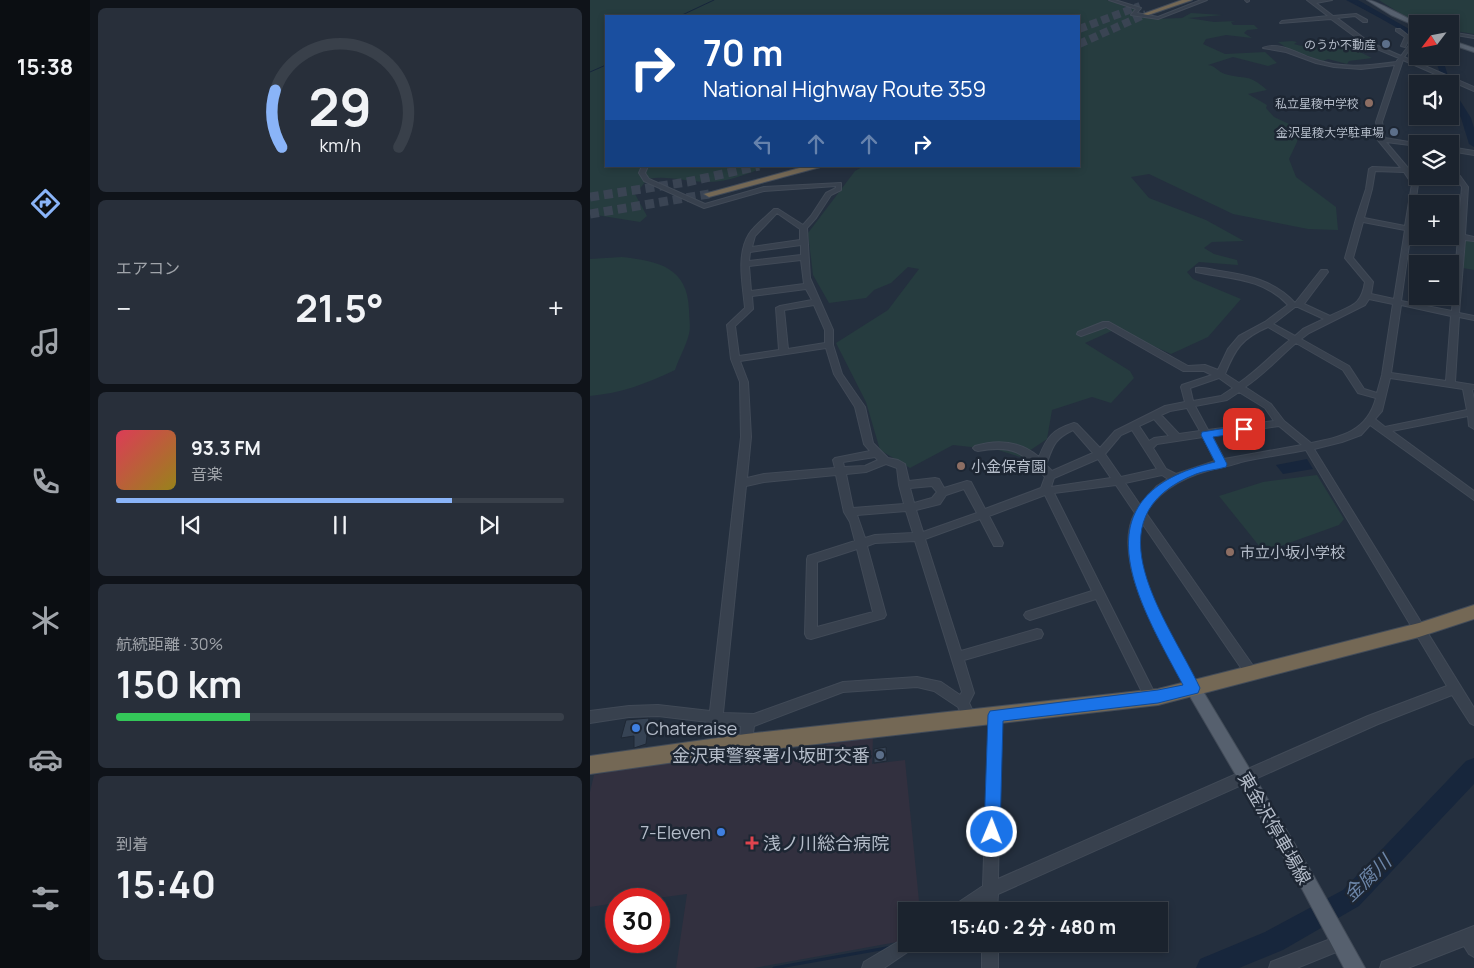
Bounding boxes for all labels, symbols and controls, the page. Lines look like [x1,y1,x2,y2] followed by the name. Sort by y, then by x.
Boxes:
[1409,15,1459,65] north arrow
[1409,15,1459,305] map controls
[703,29,783,77] text: 70 m
[620,35,685,100] icon: right
[1304,36,1376,53] place label: のうか不動産
[1380,38,1392,50] marker: のうか不動産
[17,52,73,82] text: 15:38
[308,71,372,142] text: 29
[703,74,986,104] text: National Highway Route 359
[1409,75,1459,125] button: sound
[1275,95,1359,112] place label: 私立星稜中学校
[1363,97,1375,109] marker: 私立星稜中学校
[1276,124,1384,141] place label: 金沢星稜大学駐車場
[1388,126,1400,138] marker: 金沢星稜大学駐車場
[749,130,777,158] icon: left
[802,130,830,158] icon: ahead
[855,130,883,158] icon: ahead
[908,130,936,158] icon: right
[319,133,361,157] text: km/h
[1409,135,1459,185] button: layers
[28,186,63,221] icon: directions
[1409,195,1459,245] button: +
[1409,255,1459,305] button: −
[116,257,180,279] text: エアコン
[295,281,384,333] text: 21.5°
[116,289,131,327] text: −
[548,289,564,327] text: +
[28,325,63,360] icon: music
[1223,408,1265,450] pin
[1230,415,1258,443] icon: arrive
[191,435,261,461] text: 93.3 FM
[971,456,1046,477] place label: 小金保育園
[955,460,967,472] marker: 小金保育園
[191,463,223,485] text: 音楽
[28,464,63,499] icon: phone
[177,511,205,539] icon: previous
[326,511,354,539] icon: pause
[475,511,503,539] icon: next
[1240,542,1345,563] place label: 市立小坂小学校
[1224,546,1236,558] marker: 市立小坂小学校
[28,603,63,638] icon: climate
[116,633,223,655] text: 航続距離 · 30%
[116,657,242,709] text: 150 km
[646,716,737,740] place label: Chateraise
[630,722,642,734] marker: Chateraise
[28,742,63,777] icon: car
[672,743,870,767] place label: 金沢東警察署小坂町交番
[874,749,886,761] marker: 金沢東警察署小坂町交番
[1233,767,1317,889] street label: 東金沢停車場線
[965,805,1017,857] position arrow
[640,820,711,844] place label: 7-Eleven
[715,826,727,838] marker: 7-Eleven
[763,831,889,855] place label: 浅ノ川総合病院
[116,833,148,855] text: 到着
[745,836,759,850] marker: 浅ノ川総合病院
[1337,847,1398,907] water label: 金腐川
[116,857,216,909] text: 15:40
[28,881,63,916] icon: filters
[605,888,670,953] speed limit sign: 30
[950,914,1116,940] text: 15:40 · 2 分 · 480 m

